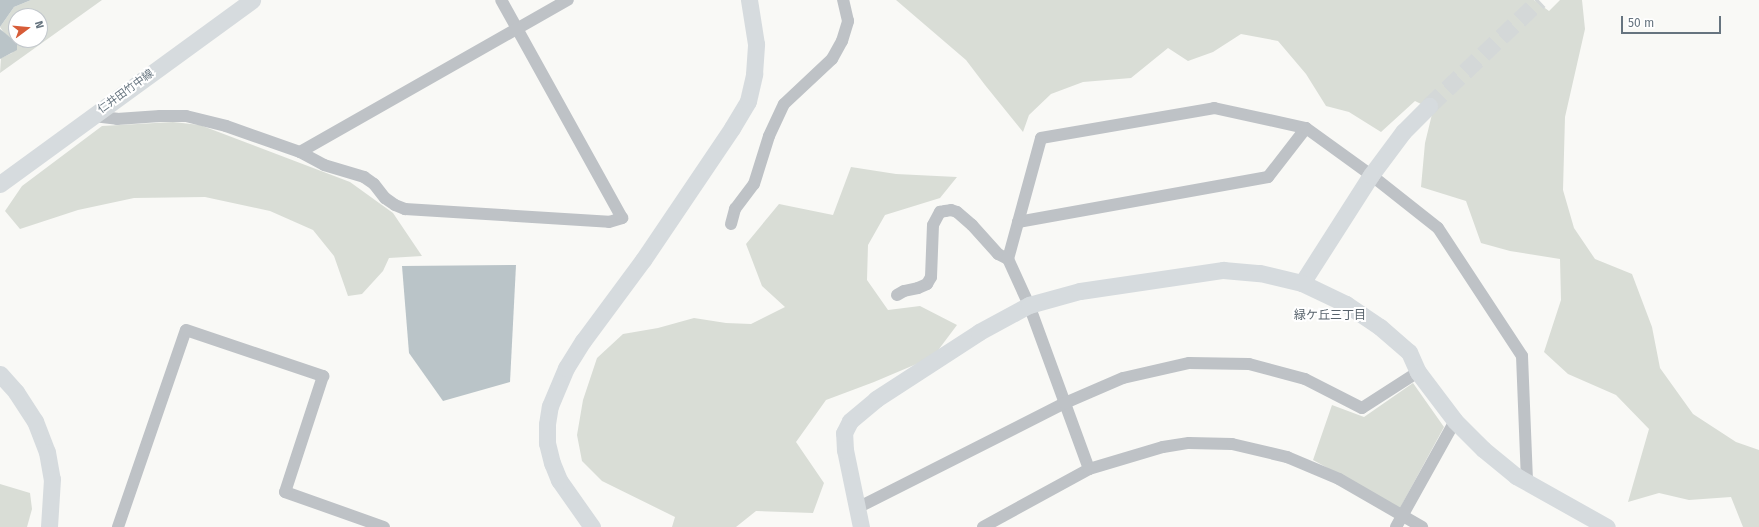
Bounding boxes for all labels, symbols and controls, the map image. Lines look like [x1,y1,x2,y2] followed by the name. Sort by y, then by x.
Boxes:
[8,8,48,48] north arrow
[1623,8,1723,34] scale bar
[1628,16,1654,30] text: 50 m
[32,20,46,30] text: N
[95,67,157,117] street label: 仁井田竹中線
[1294,309,1366,323] district label: 緑ケ丘三丁目

